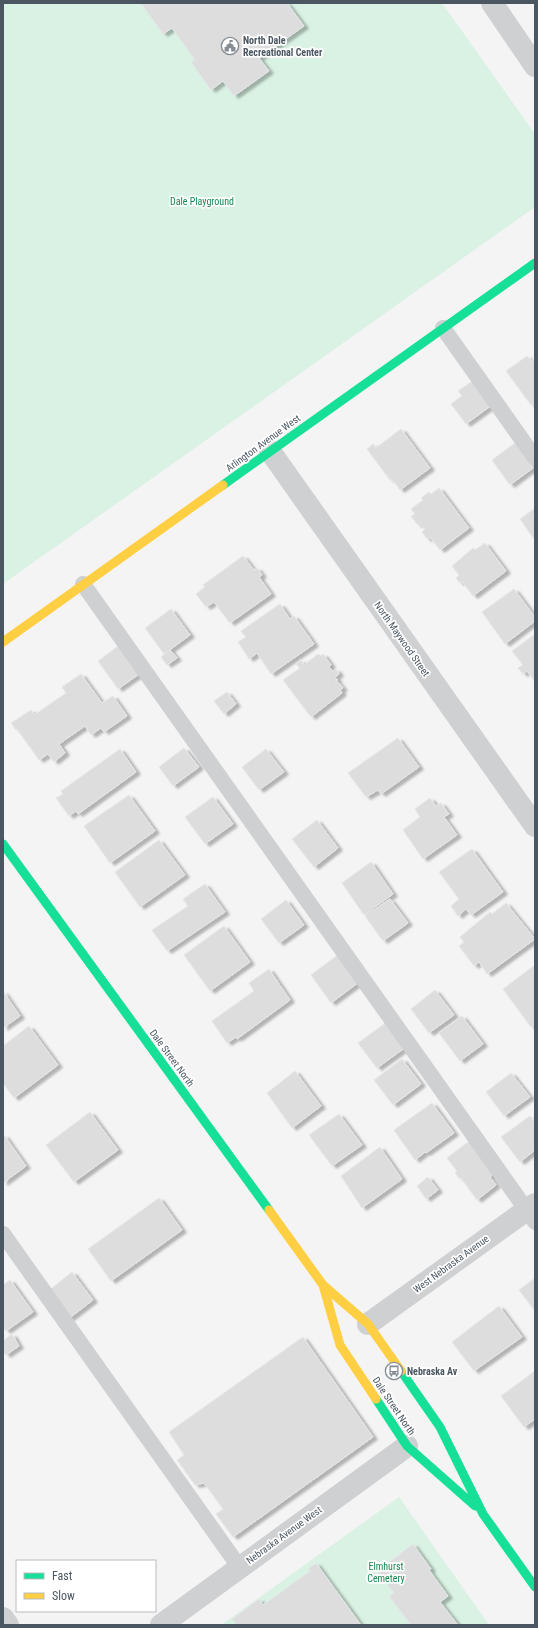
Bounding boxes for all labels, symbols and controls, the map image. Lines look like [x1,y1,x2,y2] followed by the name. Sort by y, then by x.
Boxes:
[243,35,323,58] place label: North Dale Recreational Center
[220,36,240,56] public building icon: North Dale Recreational Center
[170,196,234,207] park label: Dale Playground
[224,412,302,474] street label: Arlington Avenue West
[372,600,432,678] street label: North Maywood Street
[148,1027,196,1089] street label: Dale Street North
[411,1233,491,1295] street label: West Nebraska Avenue
[384,1361,404,1381] bus stop icon: Nebraska Av
[407,1366,458,1377] place label: Nebraska Av
[370,1375,418,1437] street label: Dale Street North
[244,1504,324,1566] street label: Nebraska Avenue West
[16,1560,156,1612] legend
[367,1561,405,1584] park label: Elmhurst Cemetery
[52,1569,73,1583] text: Fast
[52,1589,75,1603] text: Slow

